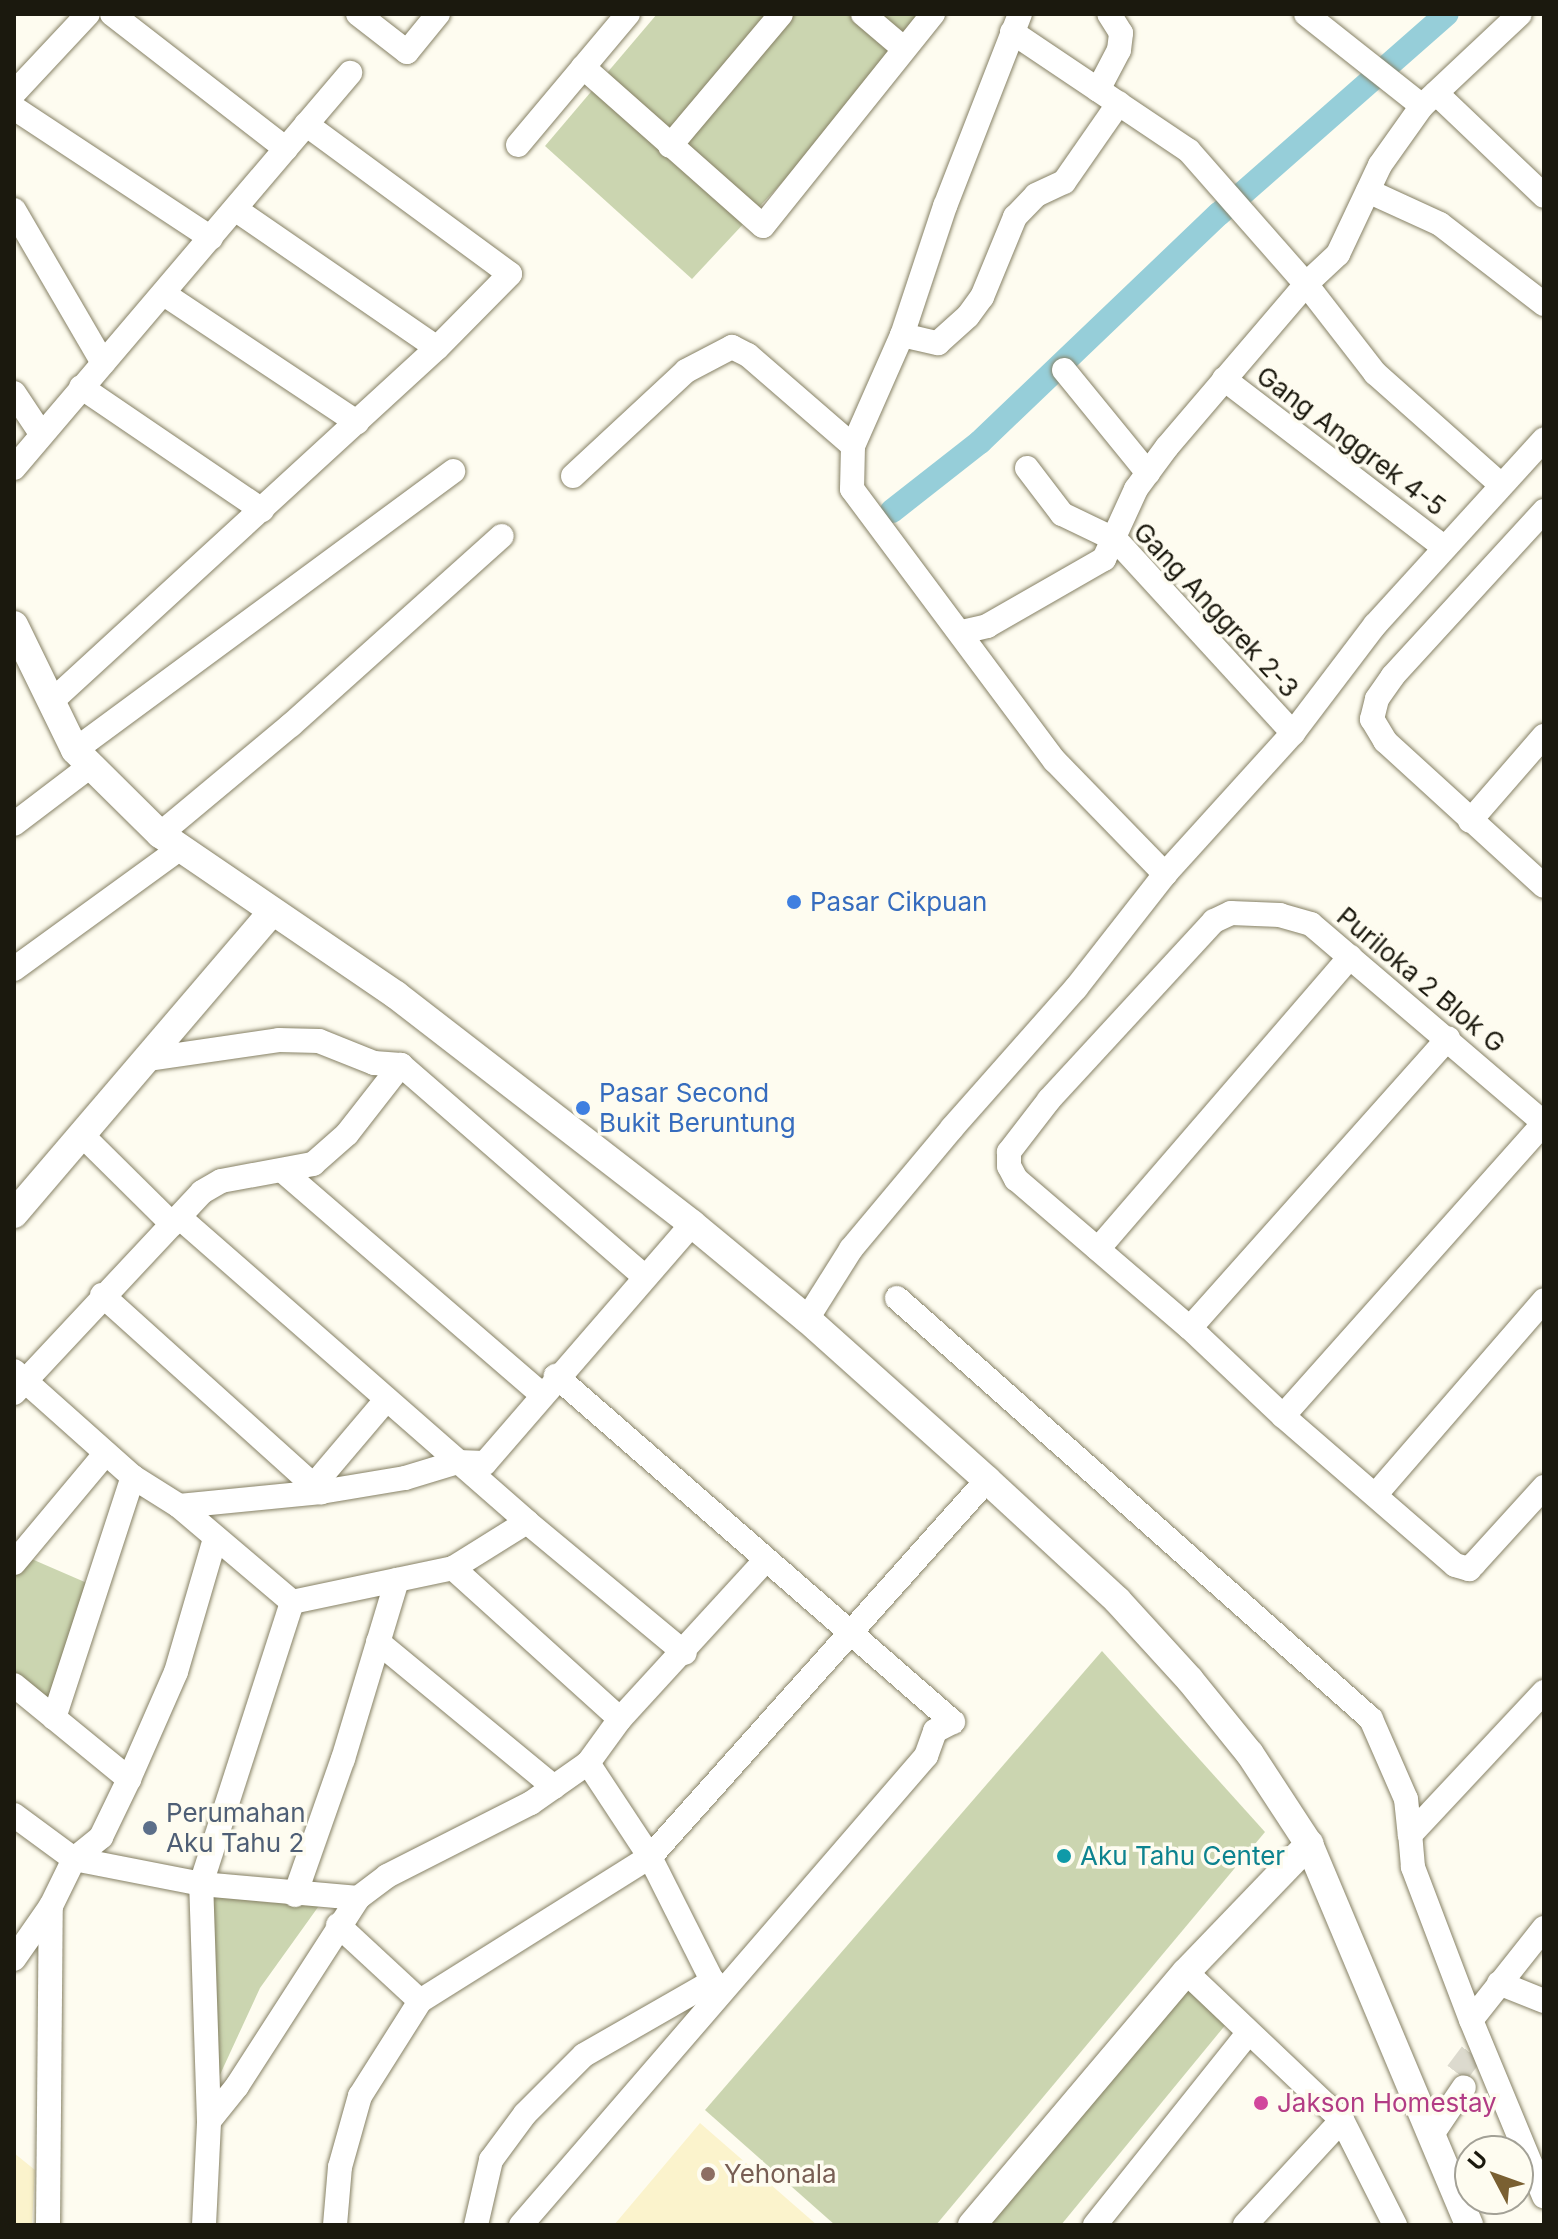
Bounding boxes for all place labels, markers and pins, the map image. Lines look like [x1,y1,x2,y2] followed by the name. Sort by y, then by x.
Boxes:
[810,886,987,918] place label: Pasar Cikpuan
[785,893,803,911] marker: Pasar Cikpuan
[599,1077,796,1138] place label: Pasar Second Bukit Beruntung
[574,1099,592,1117] marker: Pasar Second Bukit Beruntung
[166,1797,305,1858] place label: Perumahan Aku Tahu 2
[141,1819,159,1837] marker: Perumahan Aku Tahu 2
[1080,1840,1285,1872] place label: Aku Tahu Center
[1055,1847,1073,1865] marker: Aku Tahu Center
[1277,2087,1497,2119] place label: Jakson Homestay
[1252,2094,1270,2112] marker: Jakson Homestay
[724,2158,837,2190] place label: Yehonala
[699,2165,717,2183] marker: Yehonala

